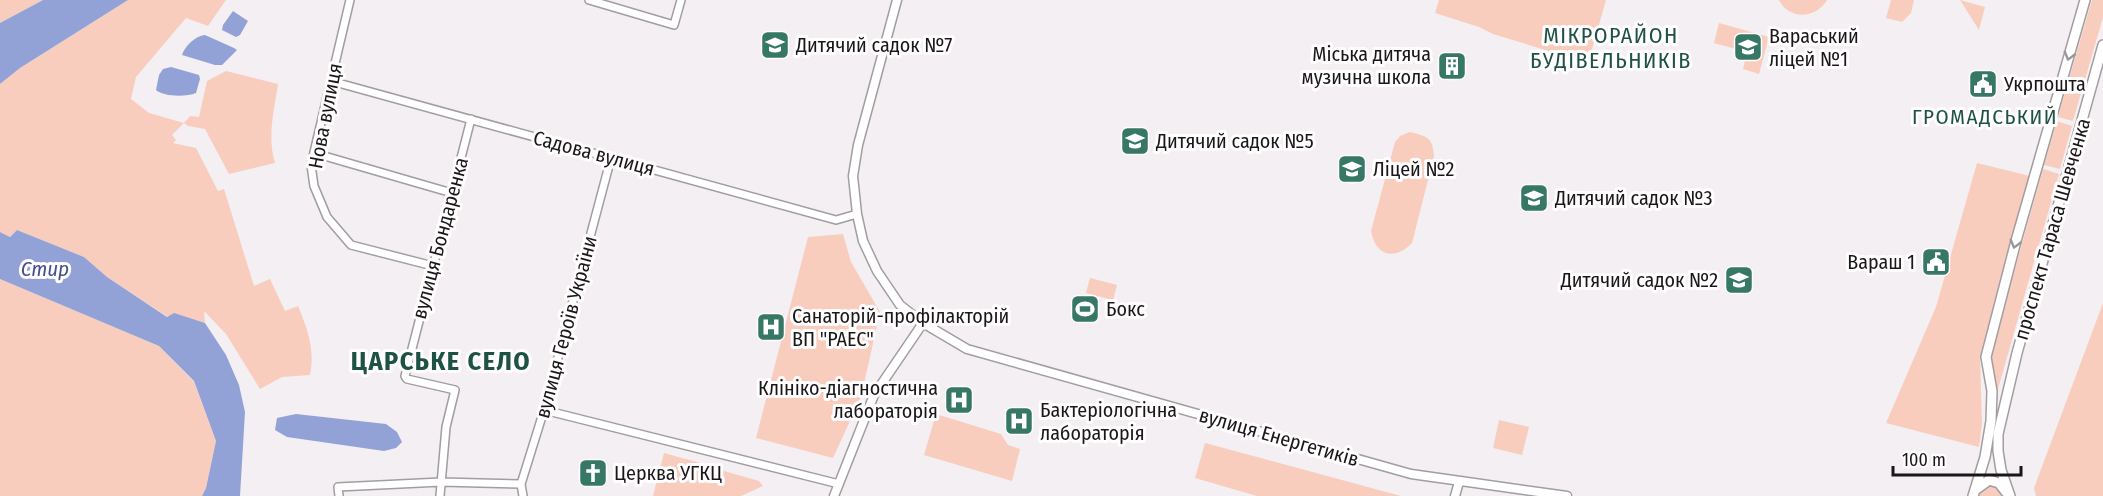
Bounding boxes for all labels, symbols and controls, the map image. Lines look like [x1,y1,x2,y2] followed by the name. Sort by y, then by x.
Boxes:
[1530,22,1692,74] district label: МІКРОРАЙОН БУДІВЕЛЬНИКІВ
[1769,24,1859,71] place label: Вараський ліцей №1
[759,29,791,61] school or university icon: Дитячий садок №7
[1732,31,1764,63] school or university icon: Вараський ліцей №1
[795,33,952,57] place label: Дитячий садок №7
[1302,42,1431,89] place label: Міська дитяча музична школа
[1436,50,1468,82] building icon: Міська дитяча музична школа
[2064,50,2076,61] one-way arrow
[303,61,347,171] street label: Нова вулиця
[1967,68,1999,100] public building icon: Укрпошта
[2003,72,2086,96] place label: Укрпошта
[1912,104,2058,130] district label: ГРОМАДСЬКИЙ
[2009,115,2095,343] street label: проспект Тараса Шевченка
[531,125,657,181] street label: Садова вулиця
[1119,125,1151,157] school or university icon: Дитячий садок №5
[1155,129,1314,153] place label: Дитячий садок №5
[1336,153,1368,185] school or university icon: Ліцей №2
[407,155,473,321] street label: вулиця Бондаренка
[1373,157,1455,181] place label: Ліцей №2
[1518,182,1550,214] school or university icon: Дитячий садок №3
[1554,186,1713,210] place label: Дитячий садок №3
[530,233,602,421] street label: вулиця Героїв України
[2010,239,2023,249] one-way arrow
[1920,246,1952,278] public building icon: Вараш 1
[1847,250,1915,274] place label: Вараш 1
[21,256,69,282] water label: Стир
[1723,264,1755,296] school or university icon: Дитячий садок №2
[1560,268,1718,292] place label: Дитячий садок №2
[1069,293,1101,325] sports icon: Бокс
[1106,297,1145,321] place label: Бокс
[792,304,1009,351] place label: Санаторій-профілакторій ВП "РАЕС"
[755,311,787,343] hospital icon: Санаторій-профілакторій ВП "РАЕС"
[351,346,531,377] district label: ЦАРСЬКЕ СЕЛО
[758,376,938,423] place label: Клініко-діагностична лабораторія
[943,384,975,416] hospital icon: Клініко-діагностична лабораторія
[1040,398,1177,445] place label: Бактеріологічна лабораторія
[1196,403,1362,471] street label: вулиця Енергетиків
[1003,405,1035,437] hospital icon: Бактеріологічна лабораторія
[1893,439,2020,477] scale bar
[1902,449,1946,471] text: 100 m
[577,457,609,489] church icon: Церква УГКЦ
[614,461,722,485] place label: Церква УГКЦ

